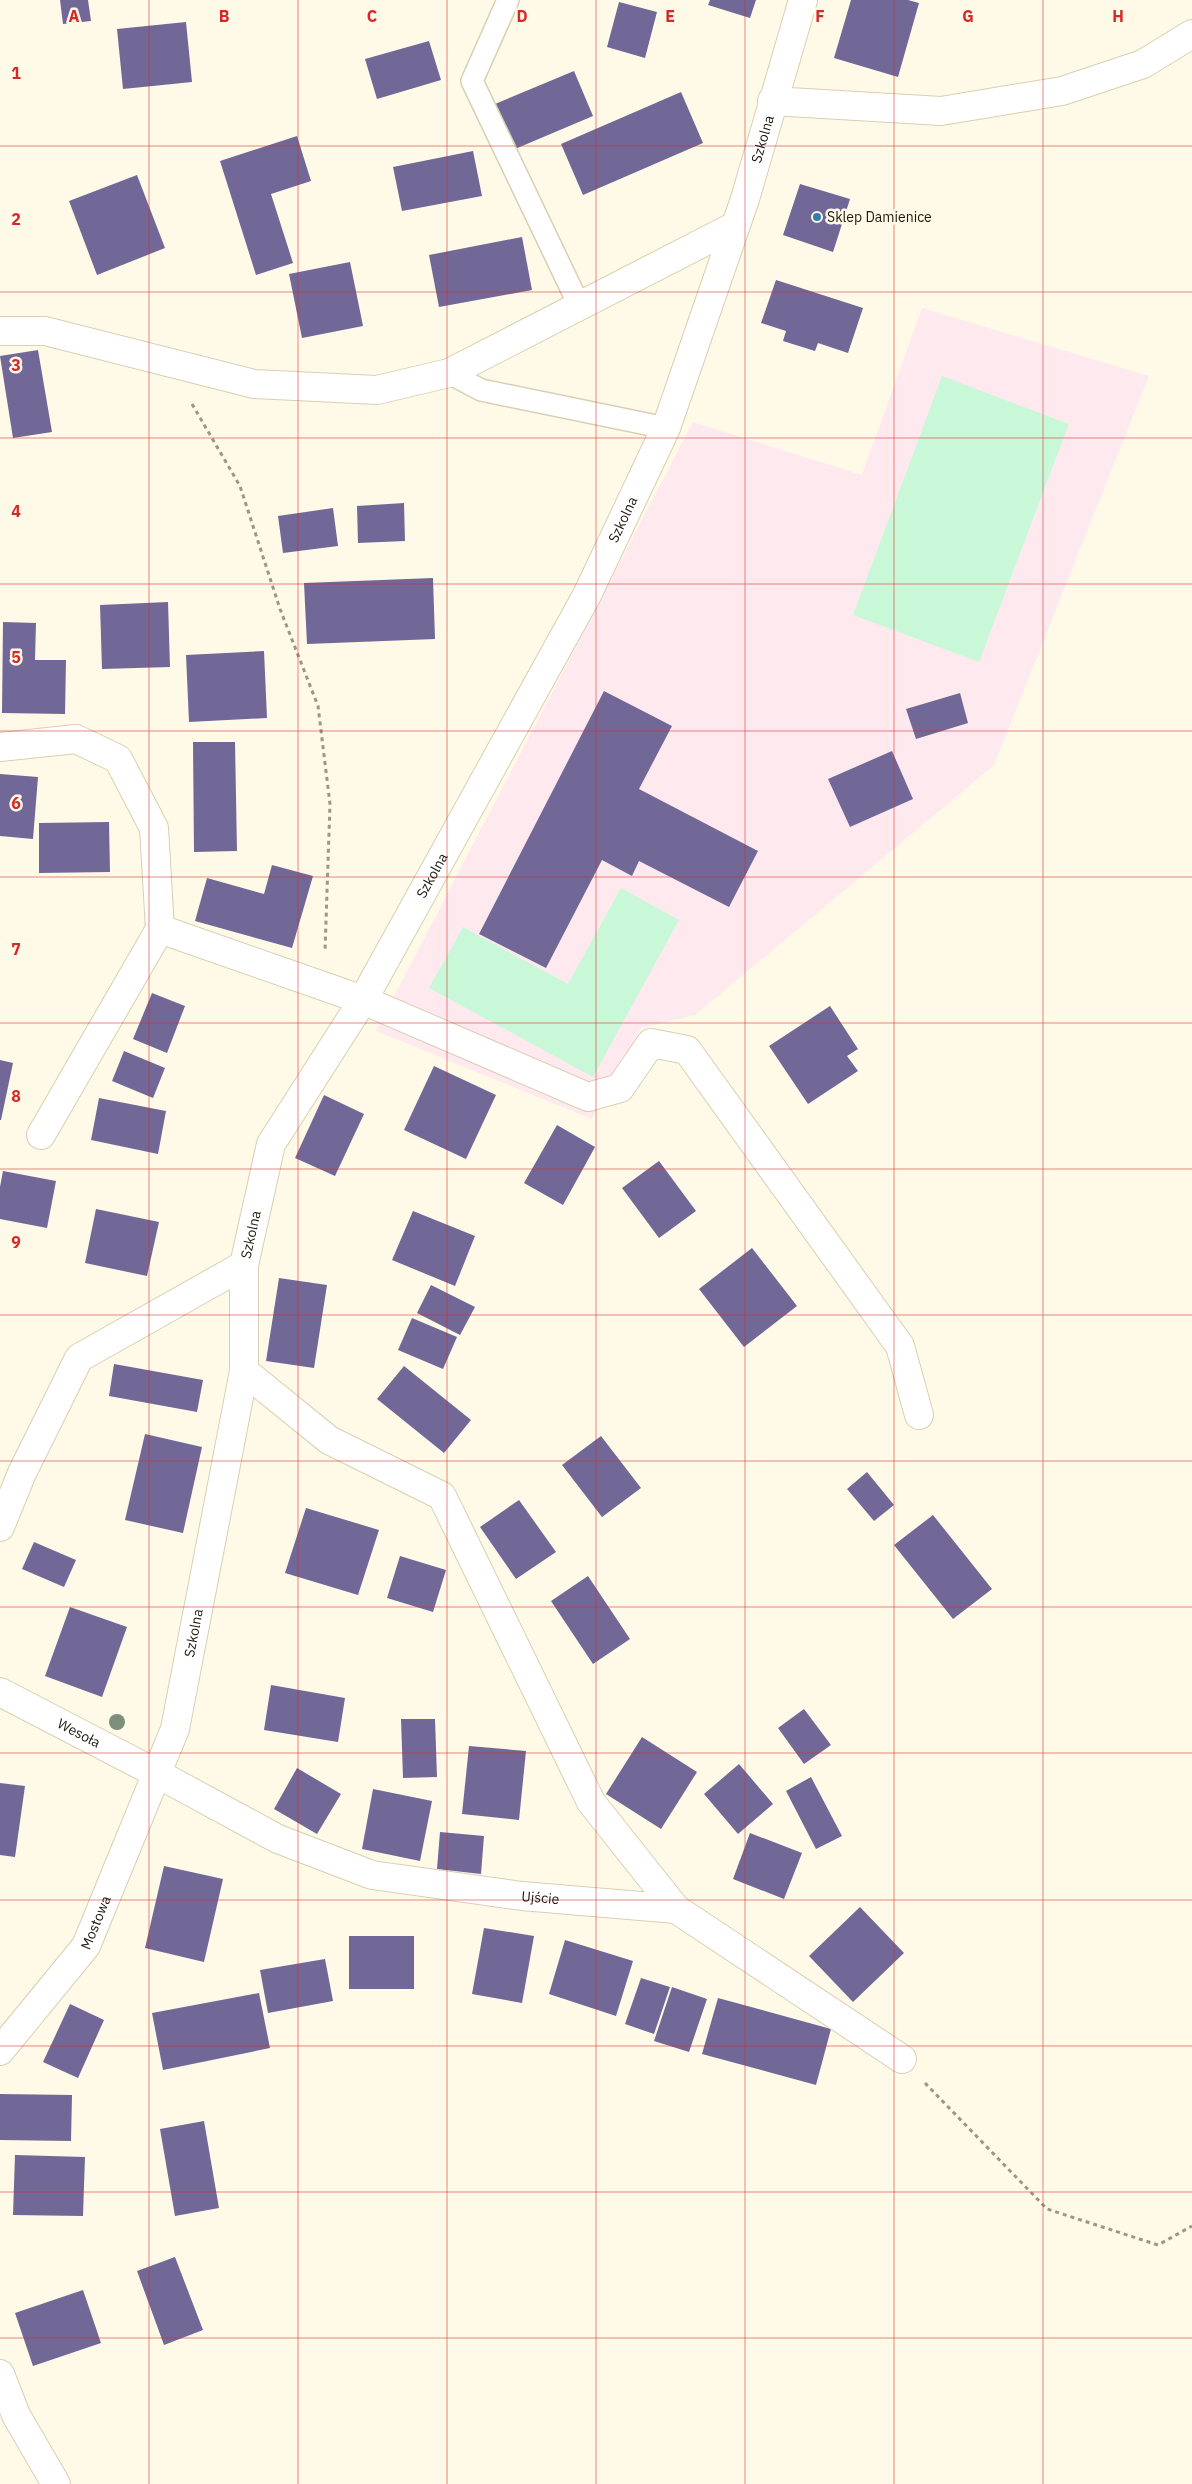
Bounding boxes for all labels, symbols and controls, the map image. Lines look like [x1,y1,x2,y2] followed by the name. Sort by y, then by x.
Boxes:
[69,6,80,26] text: A
[219,6,230,26] text: B
[367,6,377,26] text: C
[516,6,528,26] text: D
[665,6,675,26] text: E
[815,6,825,26] text: F
[962,6,974,26] text: G
[1112,6,1124,26] text: H
[11,63,21,83] text: 1
[747,113,778,165] street label: Szkolna
[827,208,932,226] place label: Sklep Damienice
[11,209,21,229] text: 2
[811,211,823,223] marker: Sklep Damienice
[11,355,21,375] text: 3
[604,493,641,545] street label: Szkolna
[11,501,21,521] text: 4
[11,647,21,667] text: 5
[11,793,21,813] text: 6
[412,849,452,901] street label: Szkolna
[11,939,21,959] text: 7
[11,1086,21,1106] text: 8
[237,1208,265,1260] street label: Szkolna
[11,1232,21,1252] text: 9
[180,1607,207,1659] street label: Szkolna
[54,1714,104,1752] street label: Wesoła
[521,1887,560,1908] street label: Ujście
[77,1892,115,1952] street label: Mostowa

